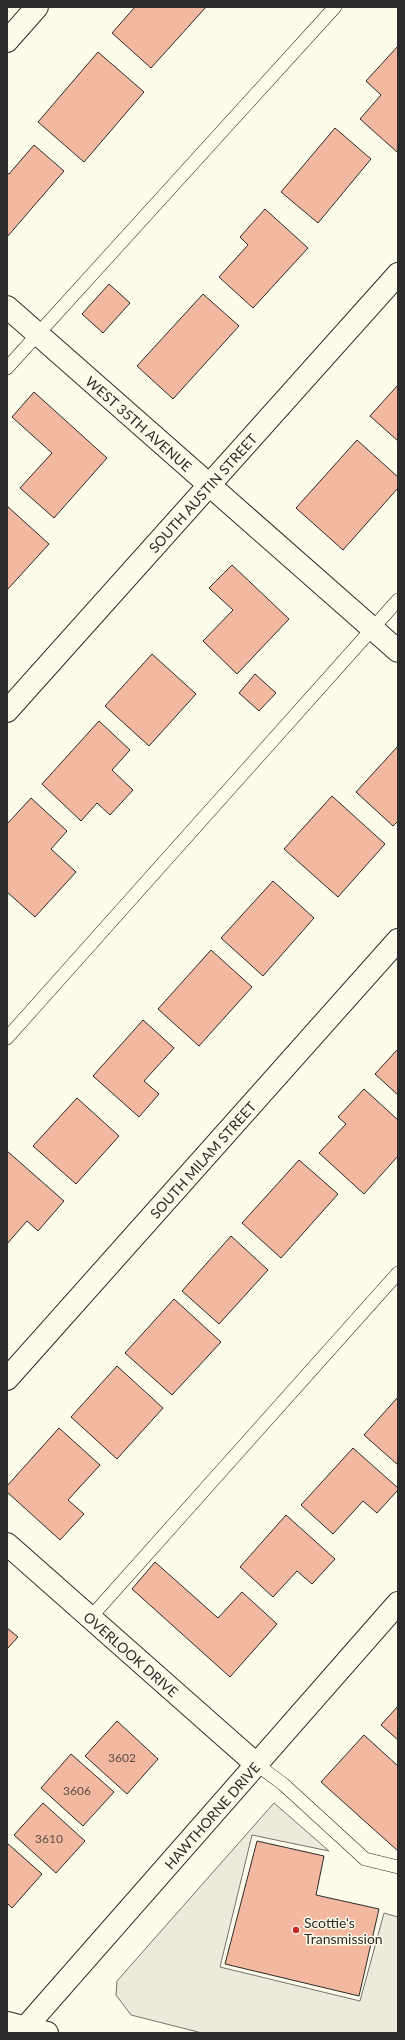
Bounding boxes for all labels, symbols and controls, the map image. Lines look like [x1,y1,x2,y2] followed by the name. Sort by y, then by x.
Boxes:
[83,372,196,474] street label: WEST 35TH AVENUE
[145,429,261,556] street label: SOUTH AUSTIN STREET
[146,1097,260,1222] street label: SOUTH MILAM STREET
[81,1608,182,1700] street label: OVERLOOK DRIVE
[108,1750,136,1765] house number: 3602
[160,1758,263,1872] street label: HAWTHORNE DRIVE
[63,1783,91,1798] house number: 3606
[35,1831,63,1846] house number: 3610
[304,1914,383,1947] place label: Scottie's Transmission
[291,1925,301,1935] marker: Scottie's Transmission

